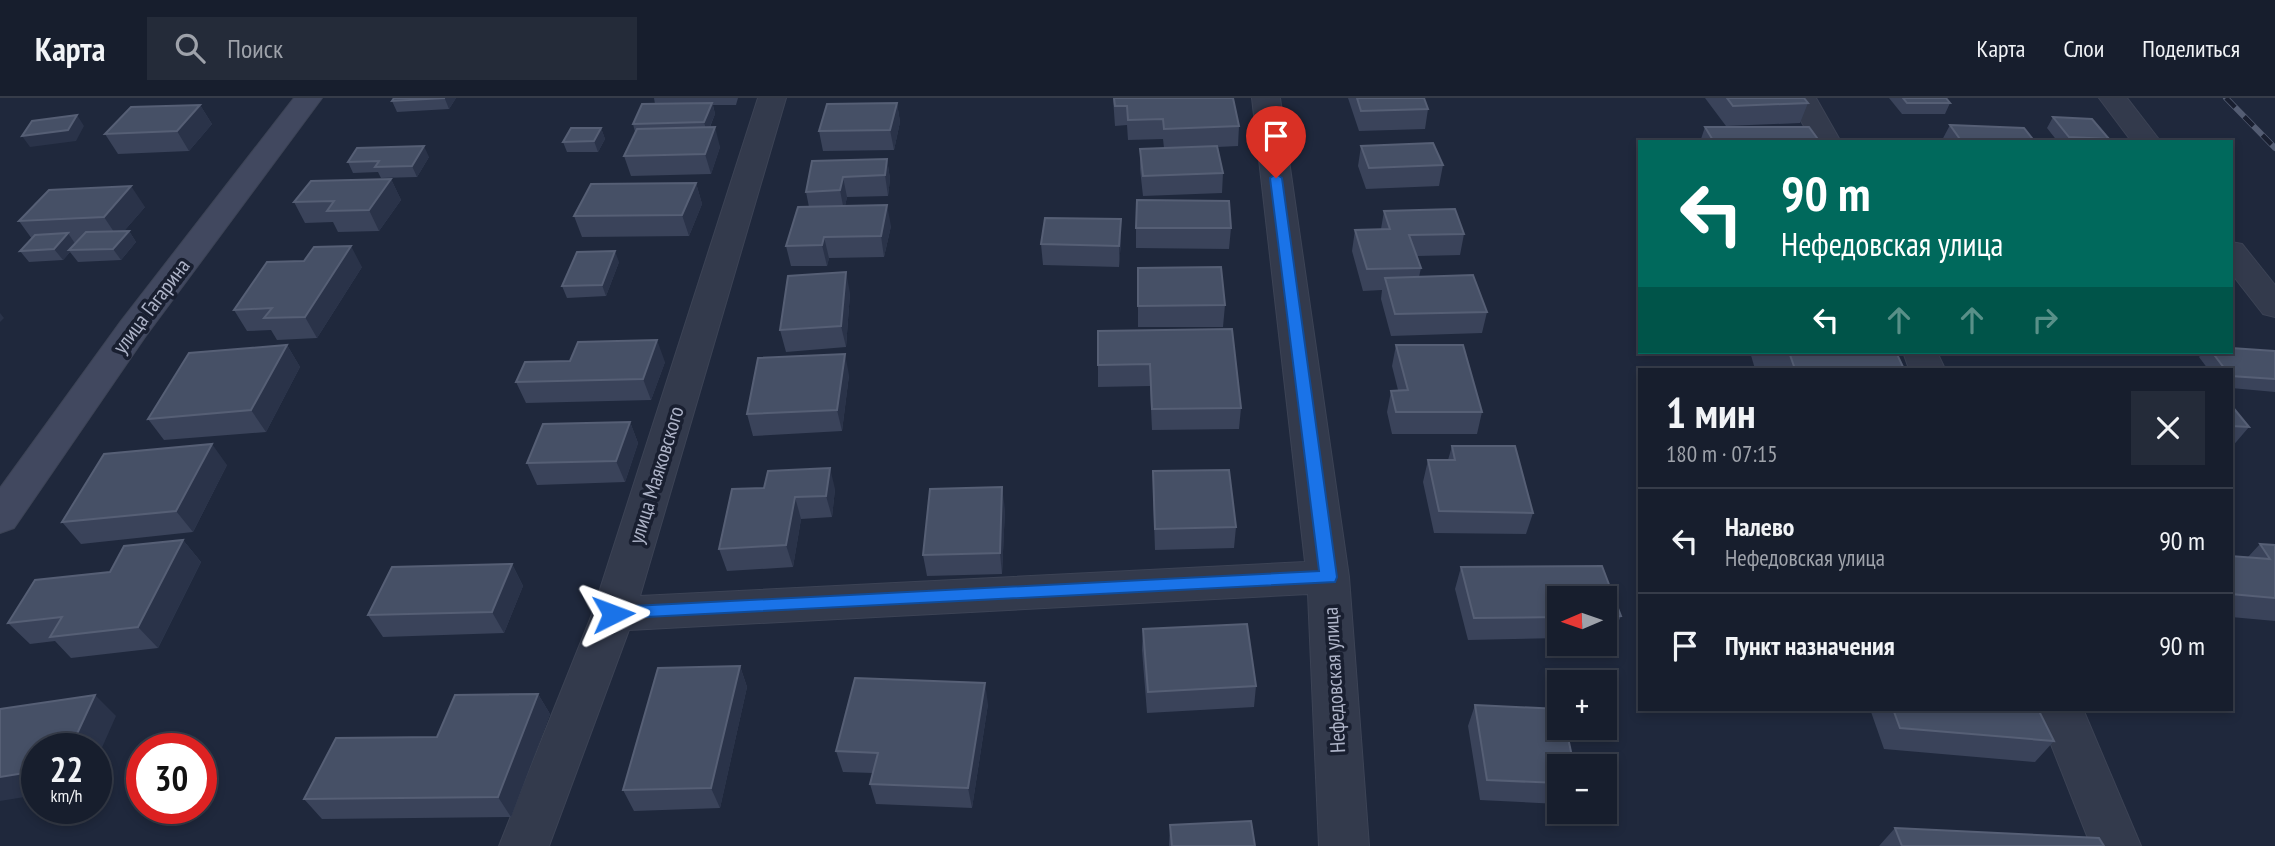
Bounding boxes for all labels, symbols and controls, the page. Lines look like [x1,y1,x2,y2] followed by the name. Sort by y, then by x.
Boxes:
[147,17,637,80] search box
[35,27,105,70] text: Карта
[171,29,209,67] icon: search
[227,32,283,65] text: Поиск
[1977,33,2025,64] text: Карта
[2063,33,2104,64] text: Слои
[2142,33,2240,64] text: Поделиться
[1246,106,1306,178] pin
[1257,117,1295,155] icon: arrive
[1781,161,1870,225] text: 90 m
[1666,168,1757,259] icon: left
[1781,223,2003,265] text: Нефедовская улица
[107,253,195,359] street label: улица Гагарина
[1807,301,1845,339] icon: left
[1880,301,1918,339] icon: ahead
[1953,301,1991,339] icon: ahead
[2026,301,2064,339] icon: right
[1666,385,1756,440] text: 1 мин
[2131,391,2205,465] button: close
[622,403,690,547] street label: улица Маяковского
[1666,439,1778,468] text: 180 m · 07:15
[1725,510,1794,543] text: Налево
[1666,522,1704,560] icon: left
[2159,524,2205,557] text: 90 m
[1725,543,1885,572] text: Нефедовская улица
[576,577,650,651] position arrow
[1547,586,1617,656] north arrow
[1547,586,1617,824] map controls
[1317,606,1351,754] street label: Нефедовская улица
[1666,627,1704,665] icon: arrive
[1725,629,1895,662] text: Пункт назначения
[2159,629,2205,662] text: 90 m
[1547,670,1617,740] button: +
[126,733,217,824] speed limit sign: 30
[50,746,83,792] text: 22
[1547,754,1617,824] button: −
[51,784,82,807] text: km/h

